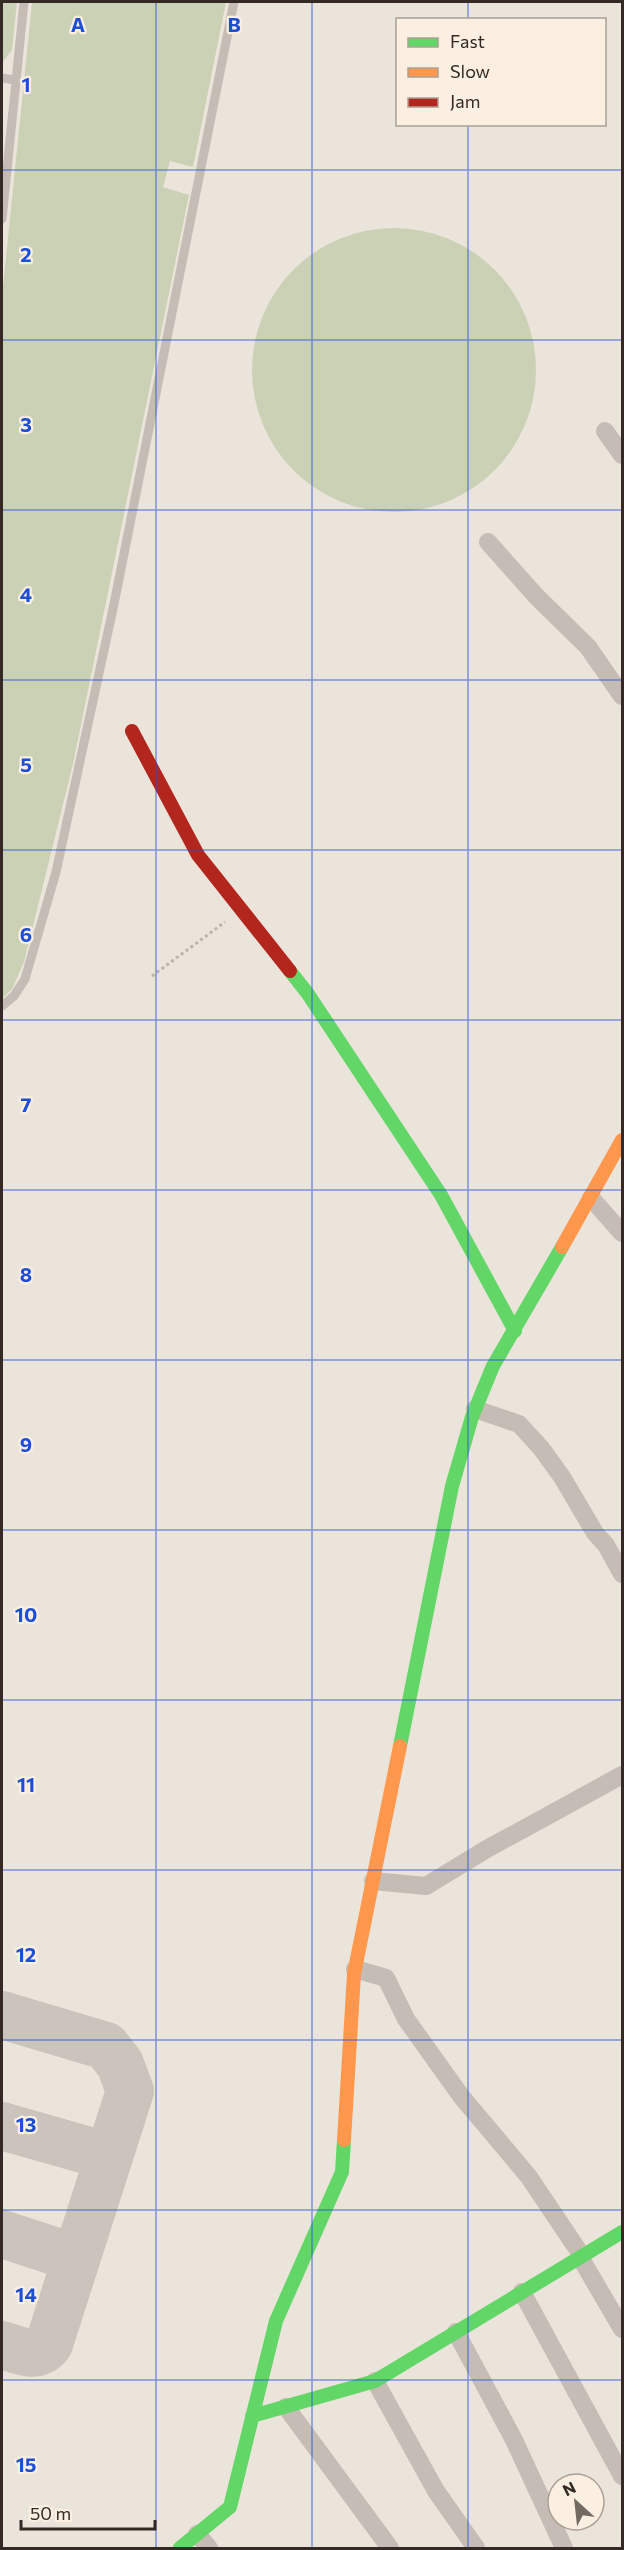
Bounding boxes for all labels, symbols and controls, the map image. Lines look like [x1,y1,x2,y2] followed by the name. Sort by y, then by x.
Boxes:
[71,12,85,36] text: A
[227,12,241,36] text: B
[396,18,606,126] legend
[450,30,485,52] text: Fast
[450,60,490,82] text: Slow
[21,72,31,96] text: 1
[450,90,480,112] text: Jam
[20,242,32,266] text: 2
[20,412,32,436] text: 3
[20,582,32,606] text: 4
[20,752,32,776] text: 5
[20,922,32,946] text: 6
[21,1092,32,1116] text: 7
[20,1262,32,1286] text: 8
[20,1432,32,1456] text: 9
[15,1602,37,1626] text: 10
[17,1772,35,1796] text: 11
[16,1942,36,1966] text: 12
[16,2112,36,2136] text: 13
[15,2282,37,2306] text: 14
[16,2452,36,2476] text: 15
[546,2472,606,2532] north arrow
[559,2477,579,2499] text: N
[21,2493,154,2531] scale bar
[30,2502,71,2524] text: 50 m

